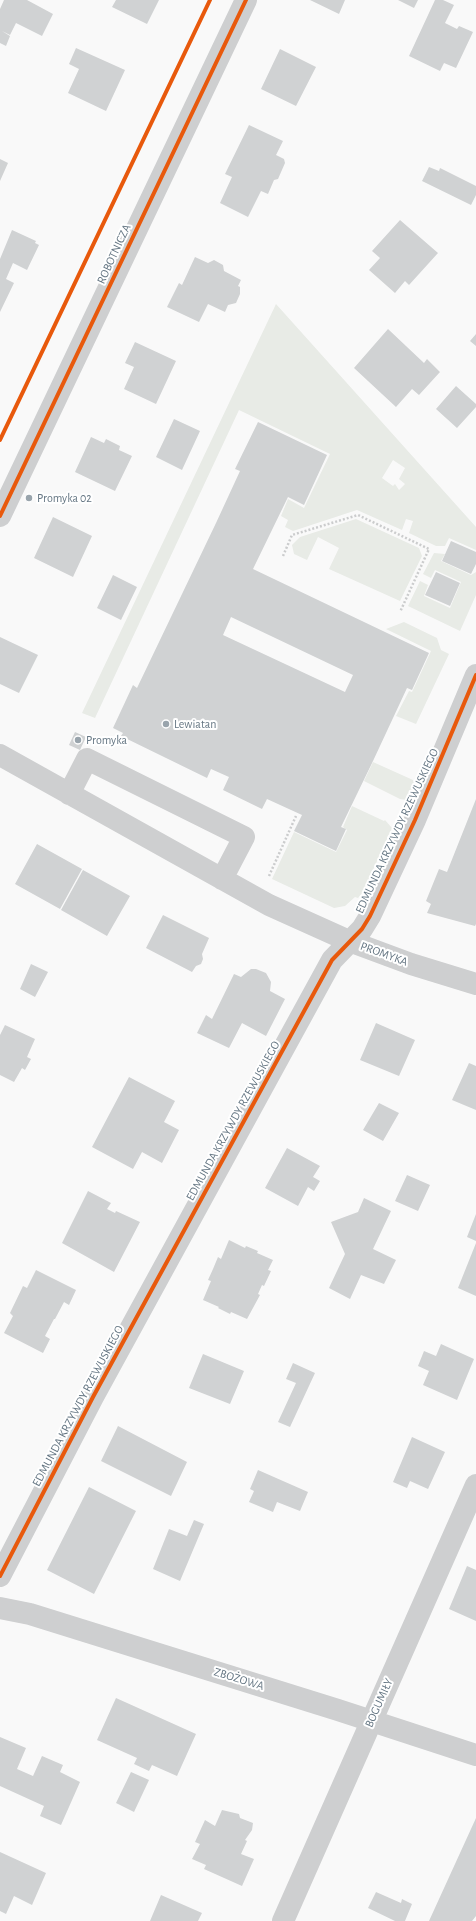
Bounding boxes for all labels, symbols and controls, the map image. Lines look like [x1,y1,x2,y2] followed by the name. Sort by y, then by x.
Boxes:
[94,222,134,286] street label: ROBOTNICZA
[37,491,92,505] place label: Promyka 02
[24,493,34,503] marker: Promyka 02
[174,717,216,731] place label: Lewiatan
[161,719,171,729] marker: Lewiatan
[86,733,127,747] place label: Promyka
[73,735,83,745] marker: Promyka
[352,746,442,916] street label: EDMUNDA KRZYWDY RZEWUSKIEGO
[358,939,410,969] street label: PROMYKA
[183,1039,283,1203] street label: EDMUNDA KRZYWDY RZEWUSKIEGO
[29,1323,127,1489] street label: EDMUNDA KRZYWDY RZEWUSKIEGO
[212,1665,266,1693] street label: ZBOŻOWA
[362,1676,396,1730] street label: BOGUMIŁY

